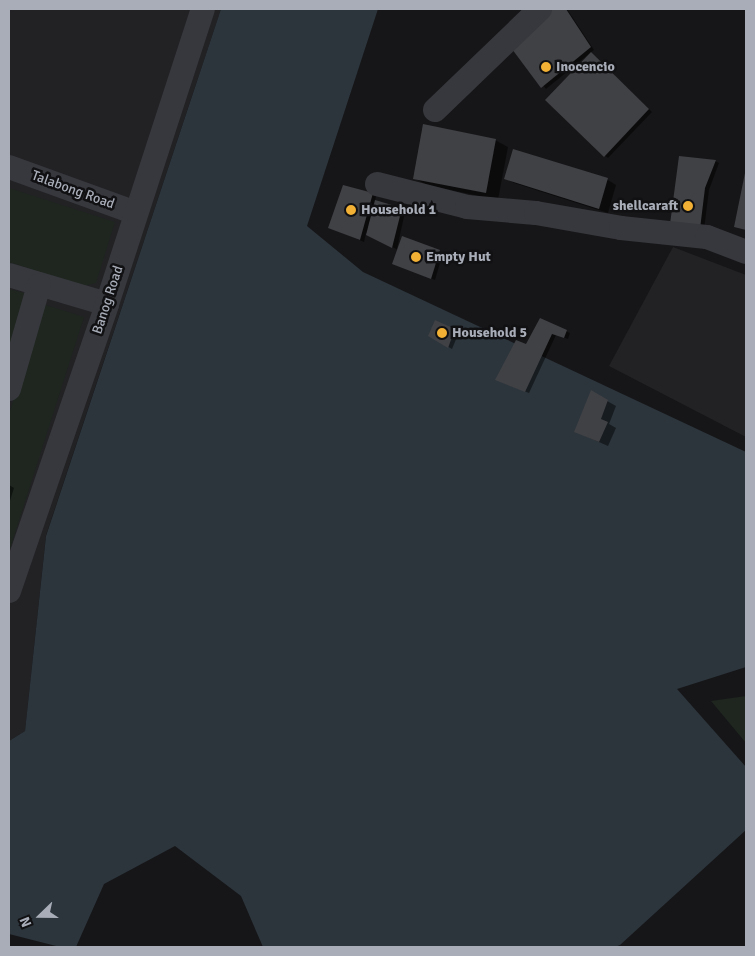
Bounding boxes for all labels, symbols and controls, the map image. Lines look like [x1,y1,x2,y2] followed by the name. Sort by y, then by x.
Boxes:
[556,59,615,75] place label: Inocencio
[540,61,552,73] marker: Inocencio
[29,167,117,213] street label: Talabong Road
[613,198,678,214] place label: shellcaraft
[682,200,694,212] marker: shellcaraft
[361,202,436,218] place label: Household 1
[345,204,357,216] marker: Household 1
[426,249,491,265] place label: Empty Hut
[410,251,422,263] marker: Empty Hut
[89,264,127,336] street label: Banog Road
[452,325,527,341] place label: Household 5
[436,327,448,339] marker: Household 5
[15,891,65,941] north arrow
[16,914,35,930] text: N

